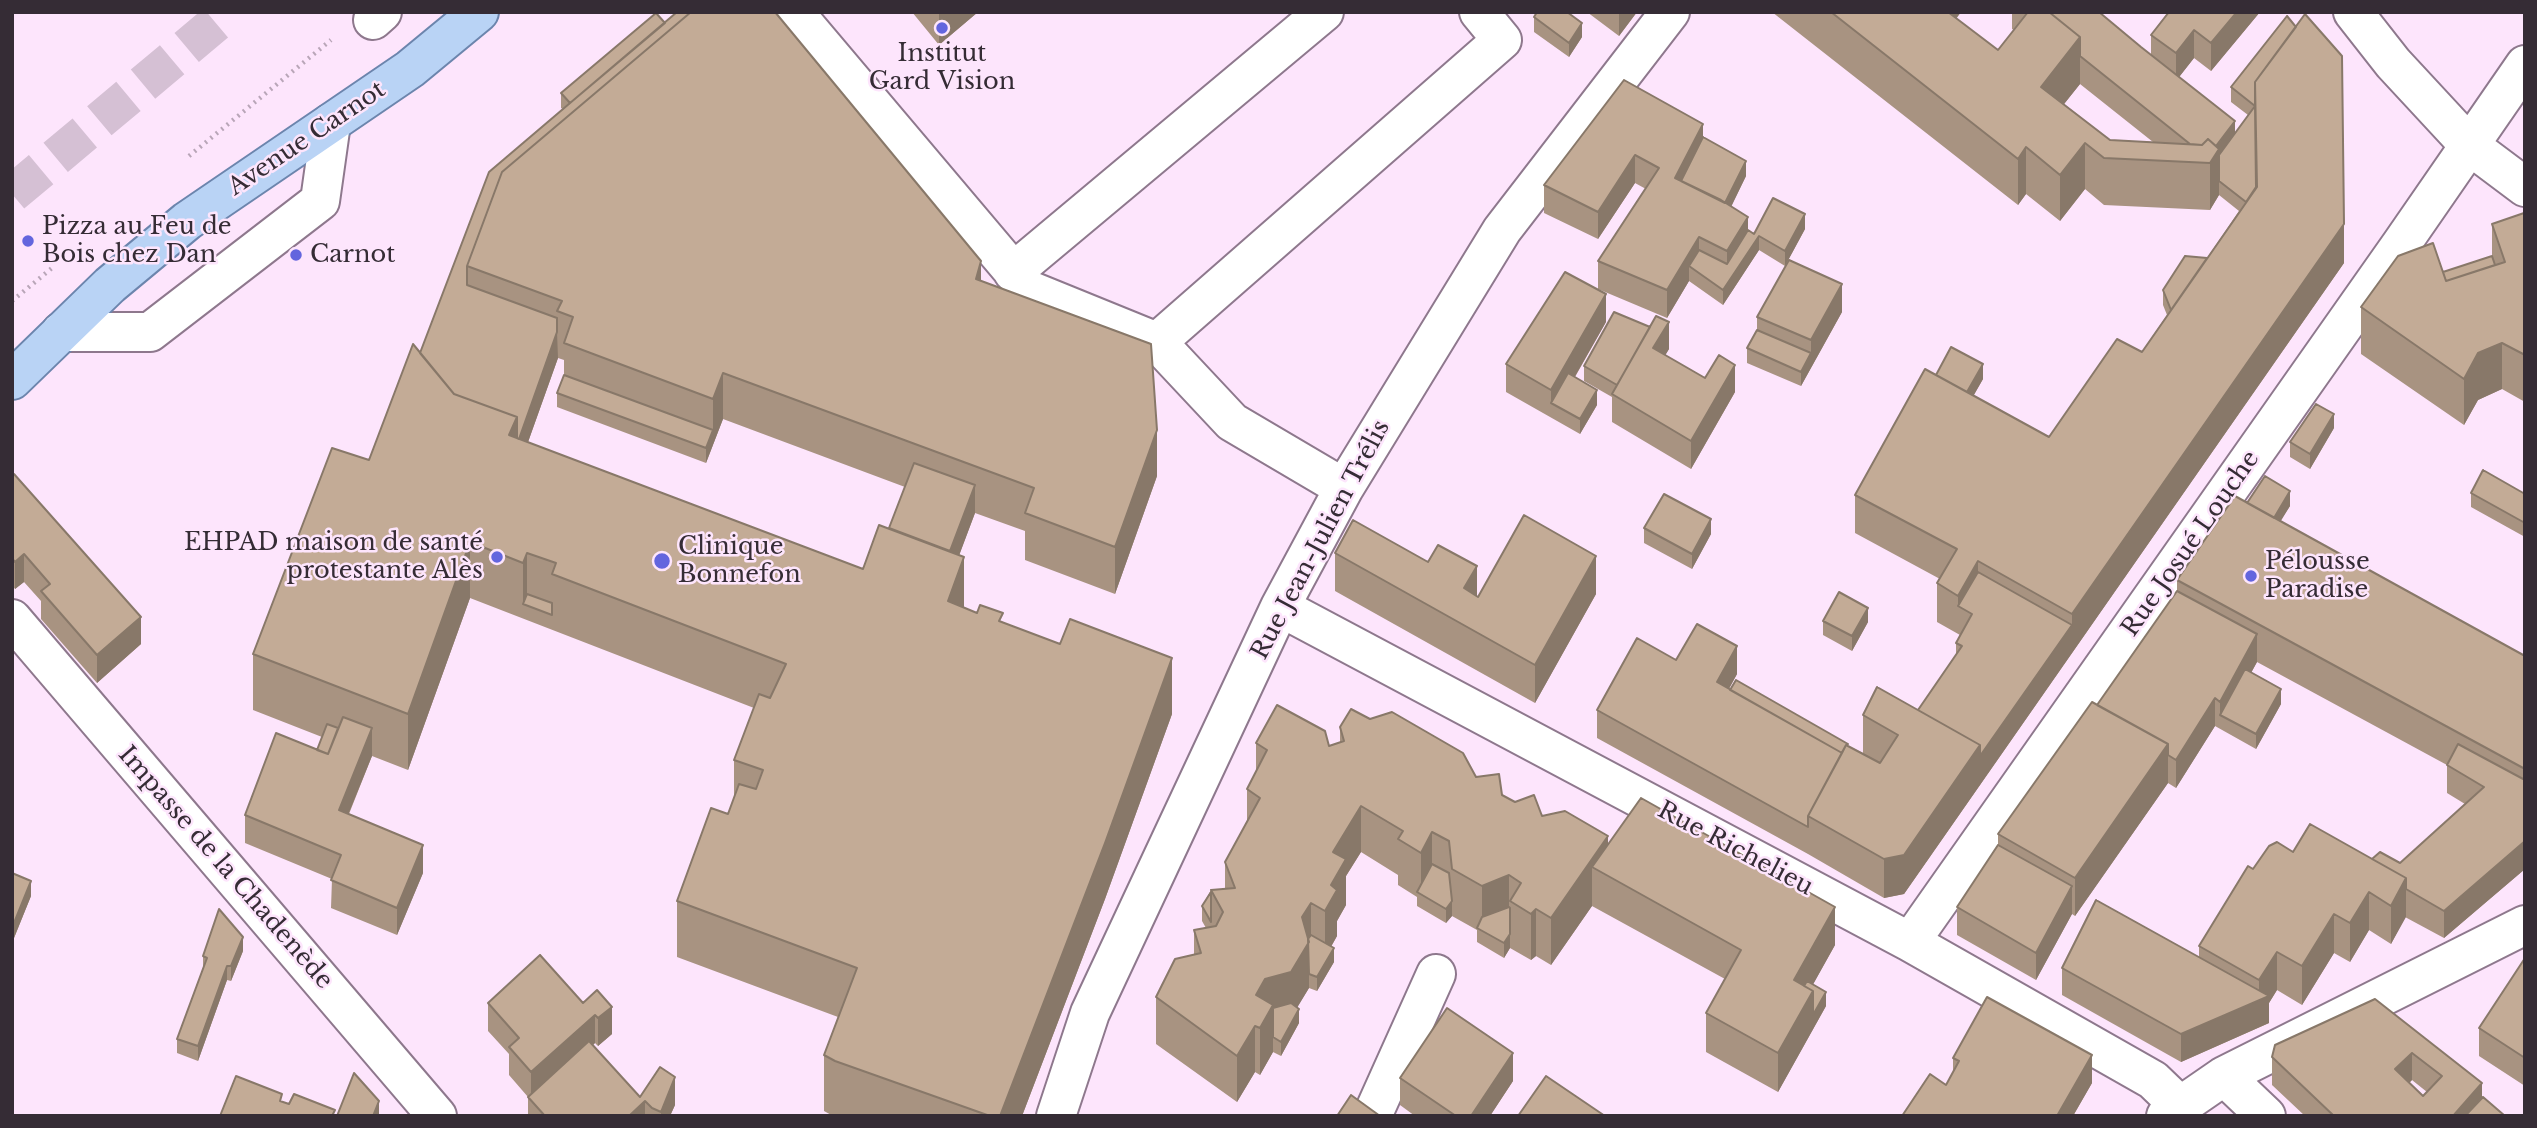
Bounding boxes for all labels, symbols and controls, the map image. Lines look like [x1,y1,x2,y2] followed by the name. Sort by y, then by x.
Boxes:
[934,20,950,36] marker: Institut Gard Vision
[869,40,1015,96] place label: Institut Gard Vision
[223,76,391,202] street label: Avenue Carnot
[42,213,232,269] place label: Pizza au Feu de Bois chez Dan
[20,233,36,249] marker: Pizza au Feu de Bois chez Dan
[310,241,395,269] place label: Carnot
[288,247,304,263] marker: Carnot
[1246,415,1396,665] street label: Rue Jean-Julien Trélis
[2116,446,2266,642] street label: Rue Josué Louche
[184,529,483,585] place label: EHPAD maison de santé protestante Alès
[678,533,801,589] place label: Clinique Bonnefon
[2265,548,2370,604] place label: Pélousse Paradise
[489,549,505,565] marker: EHPAD maison de santé protestante Alès
[652,551,672,571] marker: Clinique Bonnefon
[2243,568,2259,584] marker: Pélousse Paradise
[112,741,338,995] street label: Impasse de la Chadenède
[1652,796,1818,902] street label: Rue Richelieu

